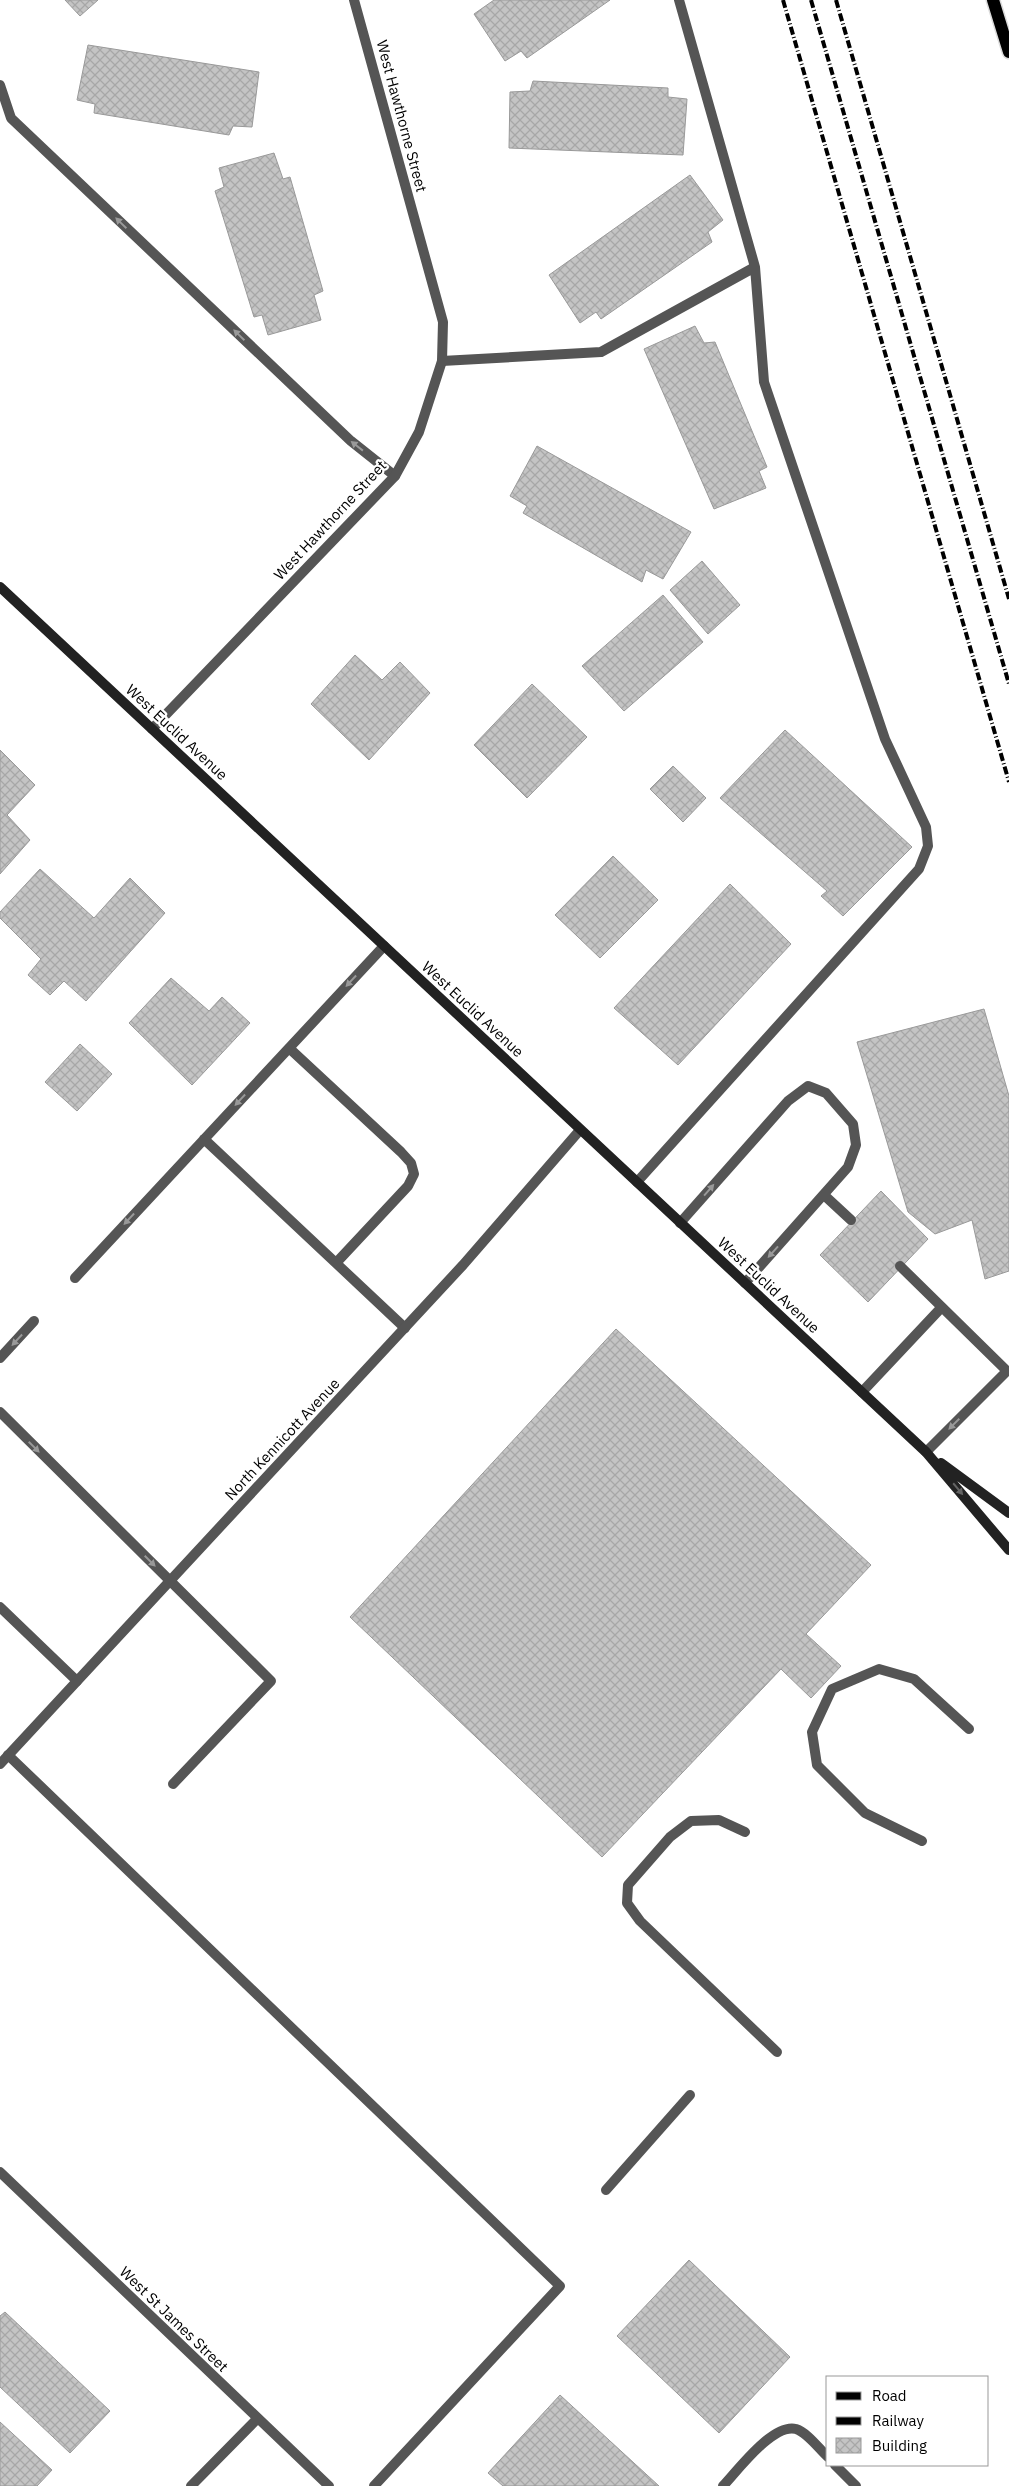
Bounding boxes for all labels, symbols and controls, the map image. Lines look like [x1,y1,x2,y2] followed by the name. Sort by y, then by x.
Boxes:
[373,38,431,194] street label: West Hawthorne Street
[115,217,127,229] one-way arrow
[233,329,245,341] one-way arrow
[351,440,364,451] one-way arrow
[270,456,390,584] street label: West Hawthorne Street
[122,680,232,784] street label: West Euclid Avenue
[418,957,528,1061] street label: West Euclid Avenue
[345,975,357,987] one-way arrow
[234,1094,246,1106] one-way arrow
[703,1184,714,1196] one-way arrow
[123,1213,135,1225] one-way arrow
[714,1233,824,1337] street label: West Euclid Avenue
[767,1245,779,1257] one-way arrow
[11,1333,23,1345] one-way arrow
[221,1374,343,1504] street label: North Kennicott Avenue
[949,1417,961,1429] one-way arrow
[28,1441,40,1453] one-way arrow
[952,1483,963,1496] one-way arrow
[144,1555,156,1567] one-way arrow
[116,2262,232,2376] street label: West St James Street
[826,2376,989,2466] legend
[872,2386,907,2405] text: Road
[872,2411,925,2430] text: Railway
[872,2436,927,2455] text: Building

